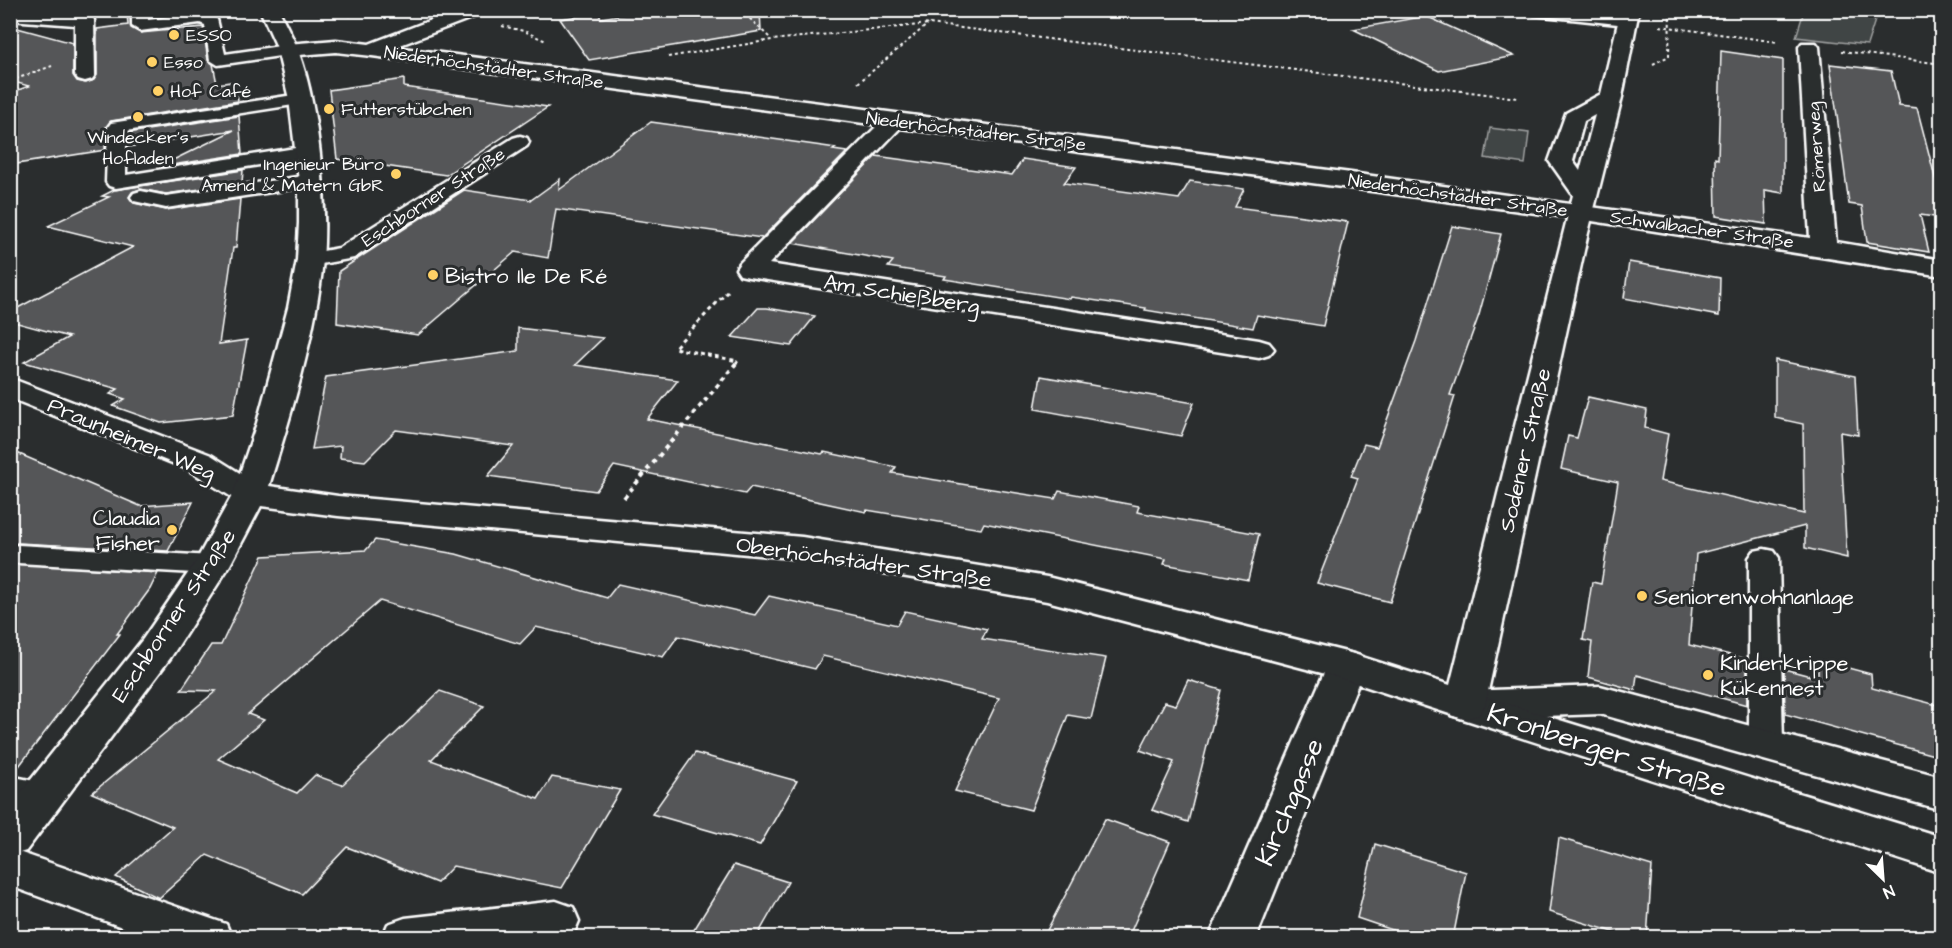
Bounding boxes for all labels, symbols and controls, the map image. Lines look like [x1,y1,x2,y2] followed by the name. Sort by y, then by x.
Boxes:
[186,23,232,48] place label: ESSO
[167,28,181,42] marker: ESSO
[383,40,606,95] street label: Niederhöchstädter Straße
[164,50,203,75] place label: Esso
[145,55,159,69] marker: Esso
[170,79,252,104] place label: Hof Café
[151,84,165,98] marker: Hof Café
[341,97,471,122] place label: Futterstübchen
[1801,101,1833,193] street label: Römerweg
[322,102,336,116] marker: Futterstübchen
[865,106,1088,157] street label: Niederhöchstädter Straße
[131,110,145,124] marker: Windecker's Hofladen
[87,125,189,171] place label: Windecker's Hofladen
[357,141,510,253] street label: Eschborner Straße
[201,152,384,198] place label: Ingenieur Büro Amend & Matern GbR
[389,167,403,181] marker: Ingenieur Büro Amend & Matern GbR
[1347,168,1570,223] street label: Niederhöchstädter Straße
[1608,204,1796,255] street label: Schwalbacher Straße
[445,261,607,292] place label: Bistro Ile De Ré
[821,267,982,323] street label: Am Schießberg
[426,268,440,282] marker: Bistro Ile De Ré
[1492,365,1559,535] street label: Sodener Straße
[42,390,220,490] street label: Praunheimer Weg
[93,503,160,559] place label: Claudia Fisher
[104,523,244,709] street label: Eschborner Straße
[165,523,179,537] marker: Claudia Fisher
[734,529,993,596] street label: Oberhöchstädter Straße
[1654,582,1854,614] place label: Seniorenwohnanlage
[1635,589,1649,603] marker: Seniorenwohnanlage
[1720,648,1848,704] place label: Kinderkrippe Kükennest
[1701,668,1715,682] marker: Kinderkrippe Kükennest
[1482,694,1731,809] street label: Kronberger Straße
[1246,733,1335,872] street label: Kirchgasse
[1853,849,1913,909] north arrow
[1880,880,1898,904] text: N

